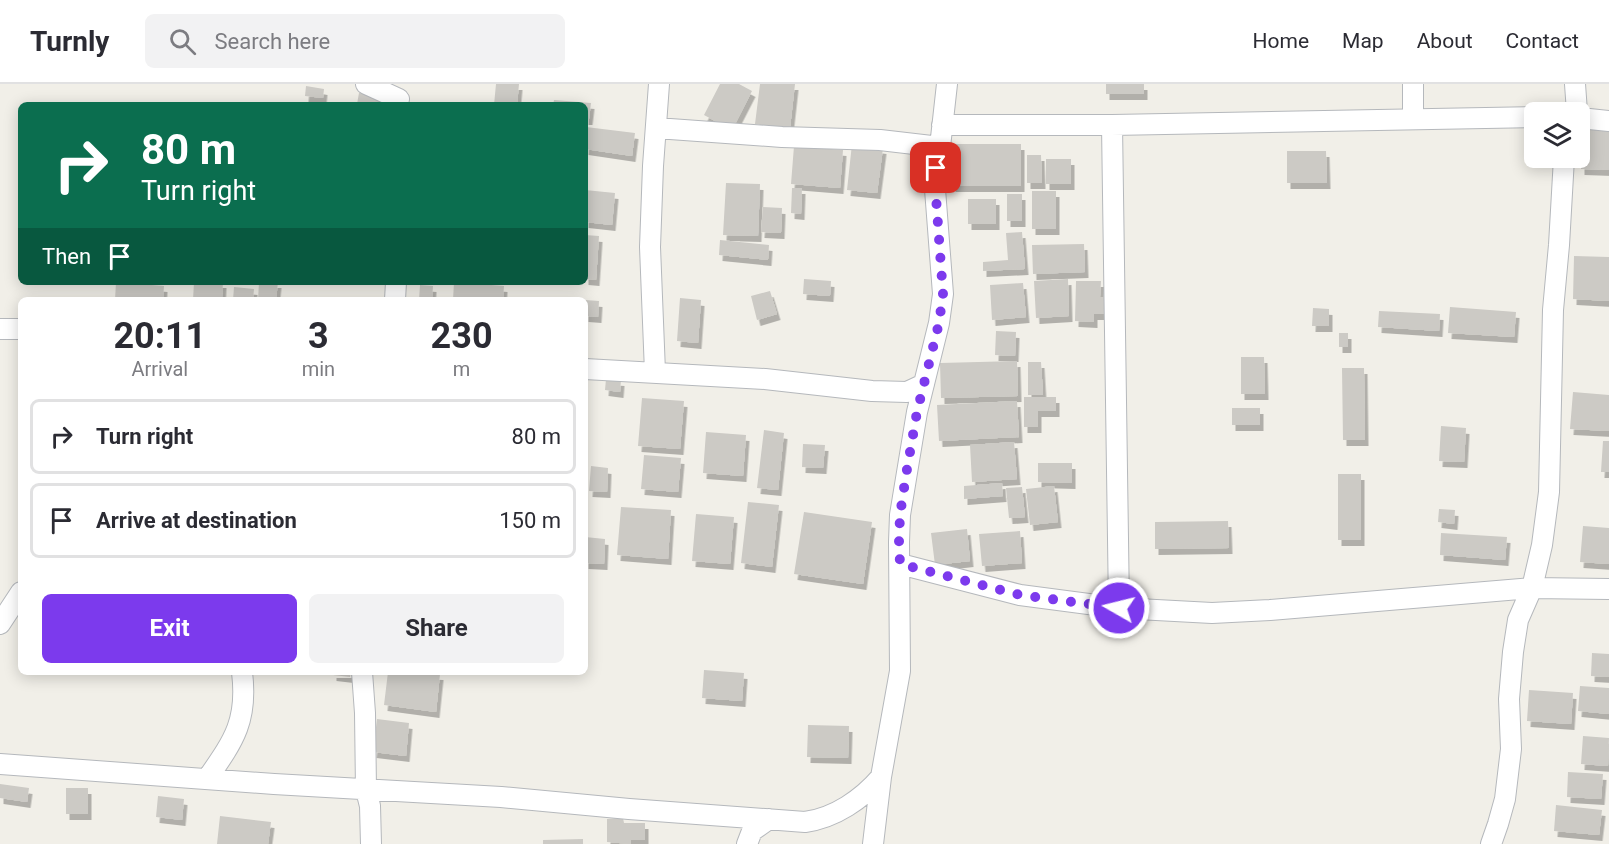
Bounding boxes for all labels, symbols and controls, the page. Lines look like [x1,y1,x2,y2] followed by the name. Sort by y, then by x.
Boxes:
[145,14,565,68] search box
[30,25,109,58] text: Turnly
[166,25,199,58] icon: search
[214,29,330,54] text: Search here
[1253,29,1309,53] text: Home
[1342,29,1384,53] text: Map
[1417,29,1473,53] text: About
[1506,29,1579,53] text: Contact
[1524,102,1590,168] map controls
[1524,102,1590,168] button: layers
[141,125,236,174] text: 80 m
[42,126,120,204] icon: right
[910,142,961,193] pin
[919,151,952,184] icon: arrive
[141,175,256,207] text: Turn right
[103,240,136,273] icon: arrive
[42,244,91,269] text: Then
[113,315,206,357] text: 20:11
[308,315,329,357] text: 3
[431,315,493,357] text: 230
[131,357,188,381] text: Arrival
[302,357,335,381] text: min
[453,357,470,381] text: m
[45,420,78,453] icon: right
[96,424,193,449] text: Turn right
[512,424,561,449] text: 80 m
[45,504,78,537] icon: arrive
[96,508,297,533] text: Arrive at destination
[499,508,561,533] text: 150 m
[1087,576,1151,640] position arrow
[42,594,297,663] button: Exit
[309,594,564,663] button: Share

